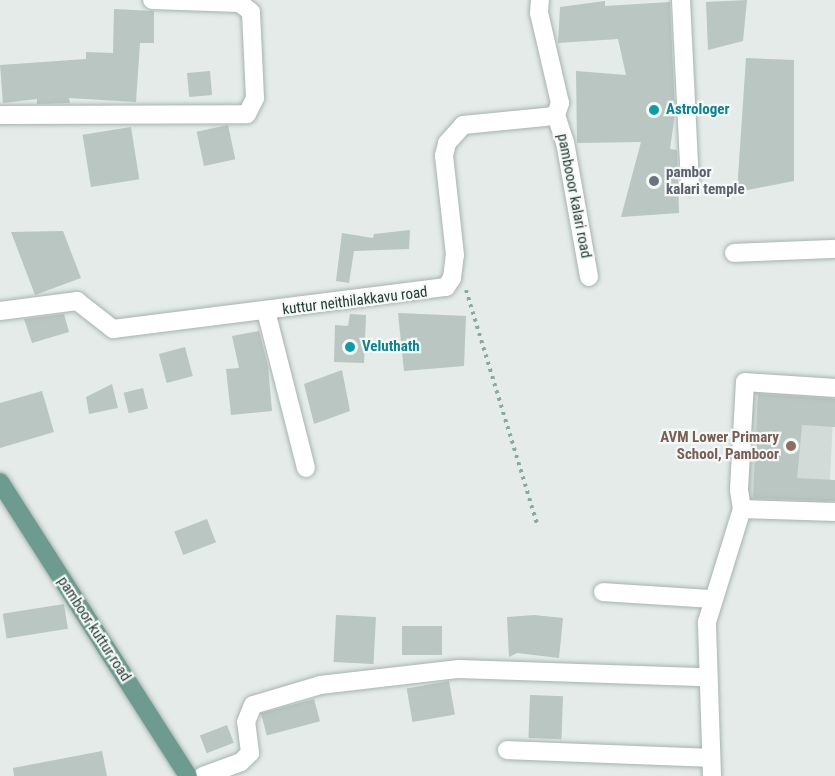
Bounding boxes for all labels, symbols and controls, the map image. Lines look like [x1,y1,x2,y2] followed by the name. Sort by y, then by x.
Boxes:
[666,101,729,119] place label: Astrologer
[647,103,661,117] marker: Astrologer
[553,132,595,260] street label: pambooor kalari road
[666,163,745,198] place label: pambor kalari temple
[647,174,661,188] marker: pambor kalari temple
[281,283,429,319] street label: kuttur neithilakkavu road
[362,338,420,356] place label: Veluthath
[343,340,357,354] marker: Veluthath
[660,428,779,463] place label: AVM Lower Primary School, Pamboor
[784,439,798,453] marker: AVM Lower Primary School, Pamboor
[53,573,135,685] street label: pamboor kuttur road

